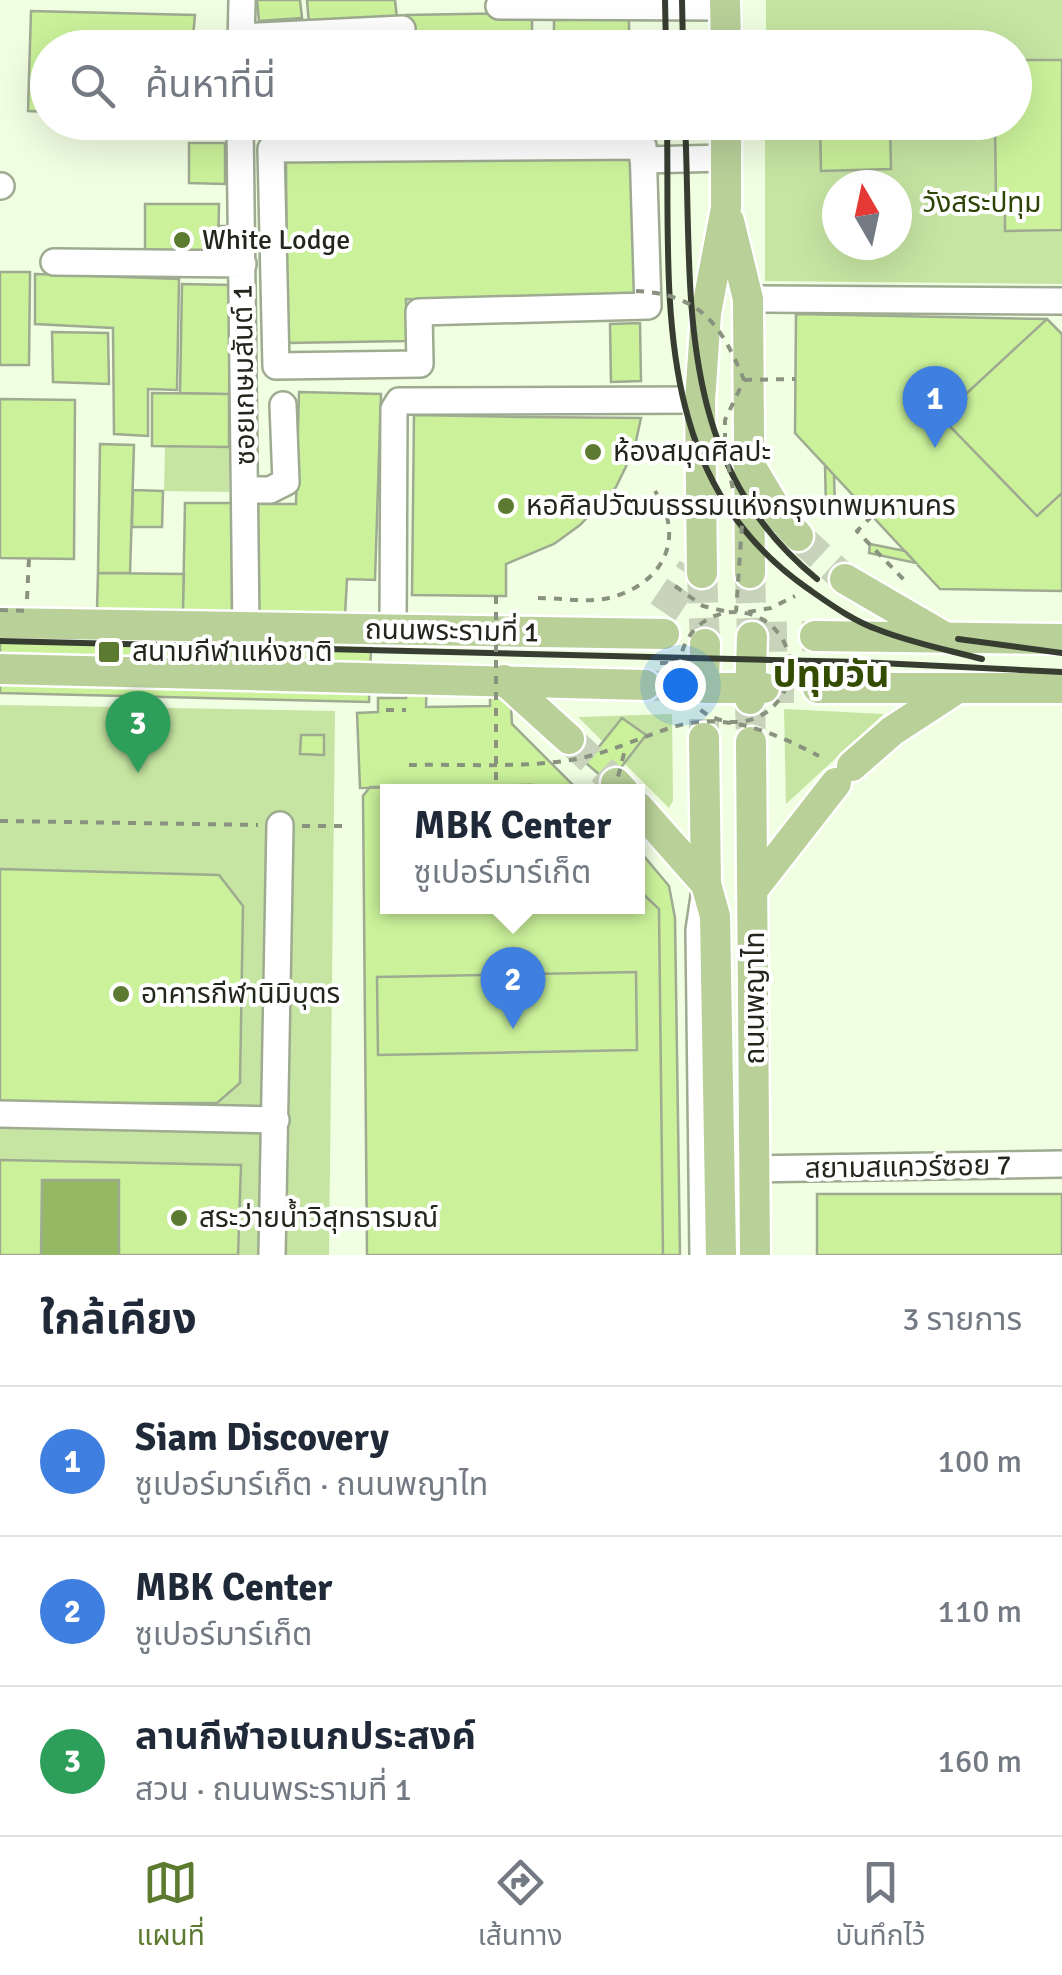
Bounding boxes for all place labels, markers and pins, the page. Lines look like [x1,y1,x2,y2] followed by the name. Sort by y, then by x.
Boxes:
[202,223,350,257] place label: White Lodge
[171,229,193,251] marker: White Lodge
[902,366,968,448] pin: 1
[613,435,771,469] place label: ห้องสมุดศิลปะ
[582,441,604,463] marker: ห้องสมุดศิลปะ
[526,489,956,523] place label: หอศิลปวัฒนธรรมแห่งกรุงเทพมหานคร
[495,495,517,517] marker: หอศิลปวัฒนธรรมแห่งกรุงเทพมหานคร
[132,635,333,669] place label: สนามกีฬาแห่งชาติ
[96,639,122,665] marker: สนามกีฬาแห่งชาติ
[106,690,170,773] pin: 3
[480,946,546,1029] pin: 2
[141,977,340,1011] place label: อาคารกีฬานิมิบุตร
[110,983,132,1005] marker: อาคารกีฬานิมิบุตร
[199,1198,438,1235] place label: สระว่ายน้ำวิสุทธารมณ์
[168,1207,190,1229] marker: สระว่ายน้ำวิสุทธารมณ์

